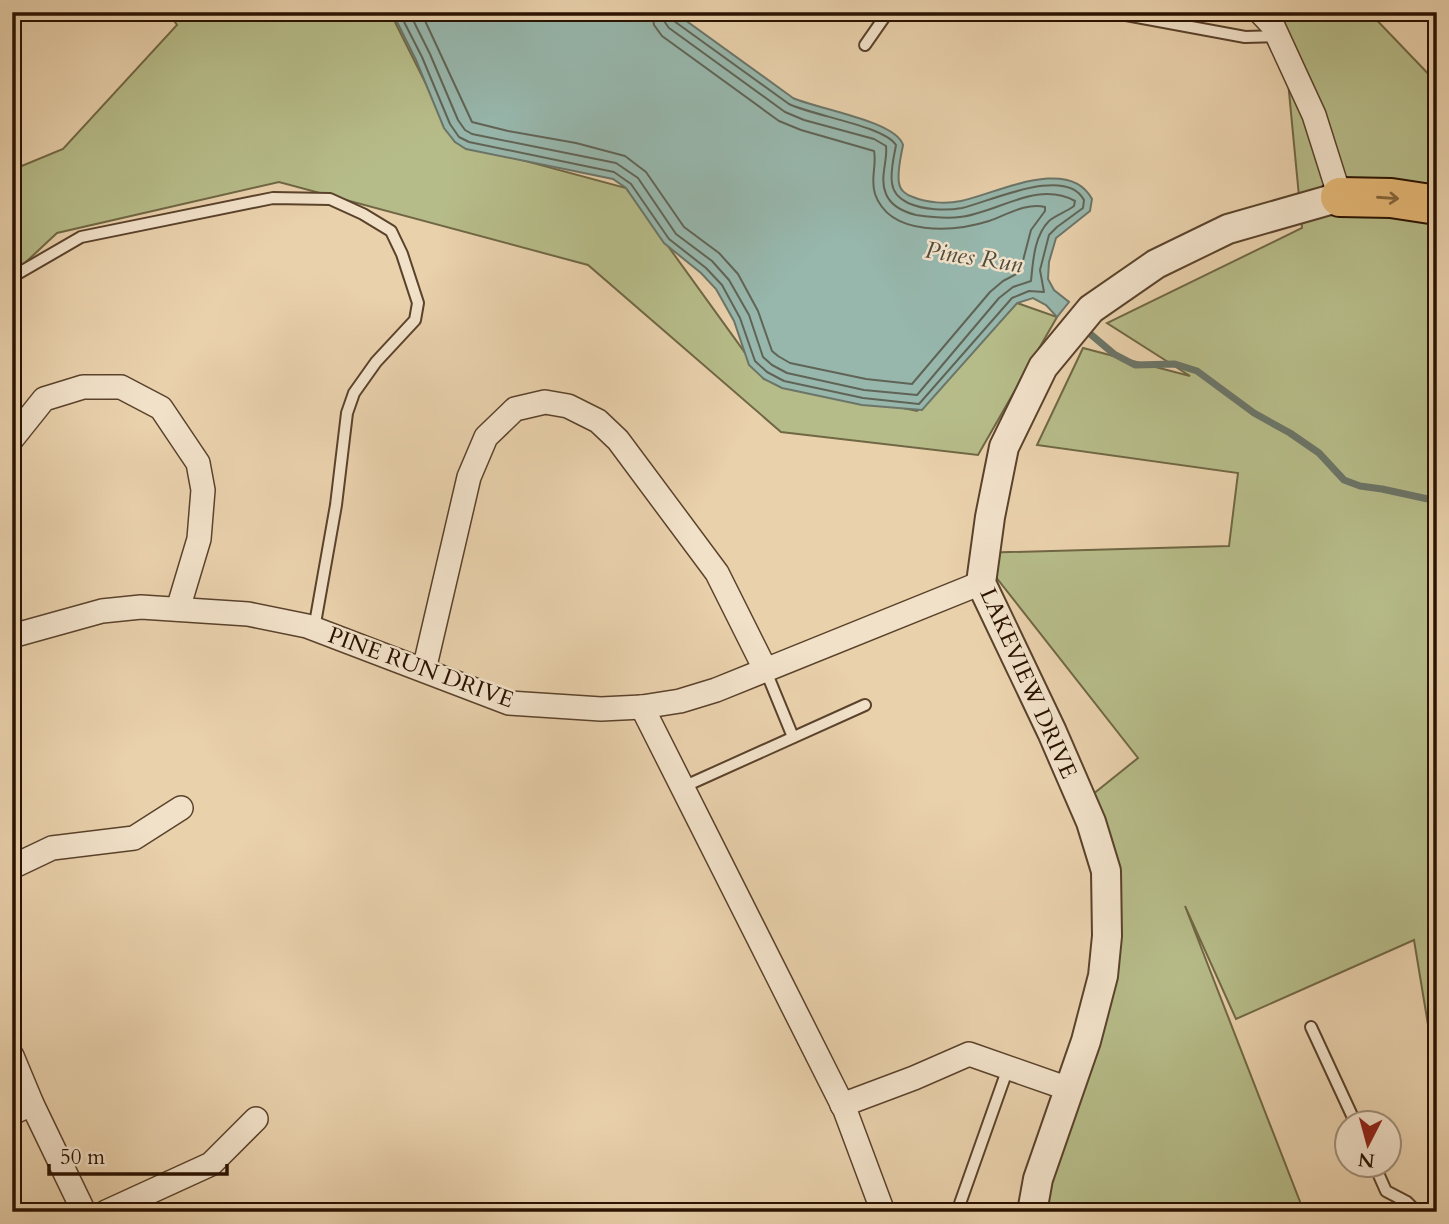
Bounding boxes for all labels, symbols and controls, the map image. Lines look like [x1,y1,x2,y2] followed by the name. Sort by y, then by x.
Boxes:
[1377,192,1399,205] one-way arrow
[923,234,1025,282] water label: Pines Run
[973,583,1085,783] street label: LAKEVIEW DRIVE
[324,619,518,715] street label: PINE RUN DRIVE
[1334,1108,1404,1178] north arrow
[49,1133,228,1177] scale bar
[60,1143,105,1172] text: 50 m
[1356,1146,1376,1174] text: N

